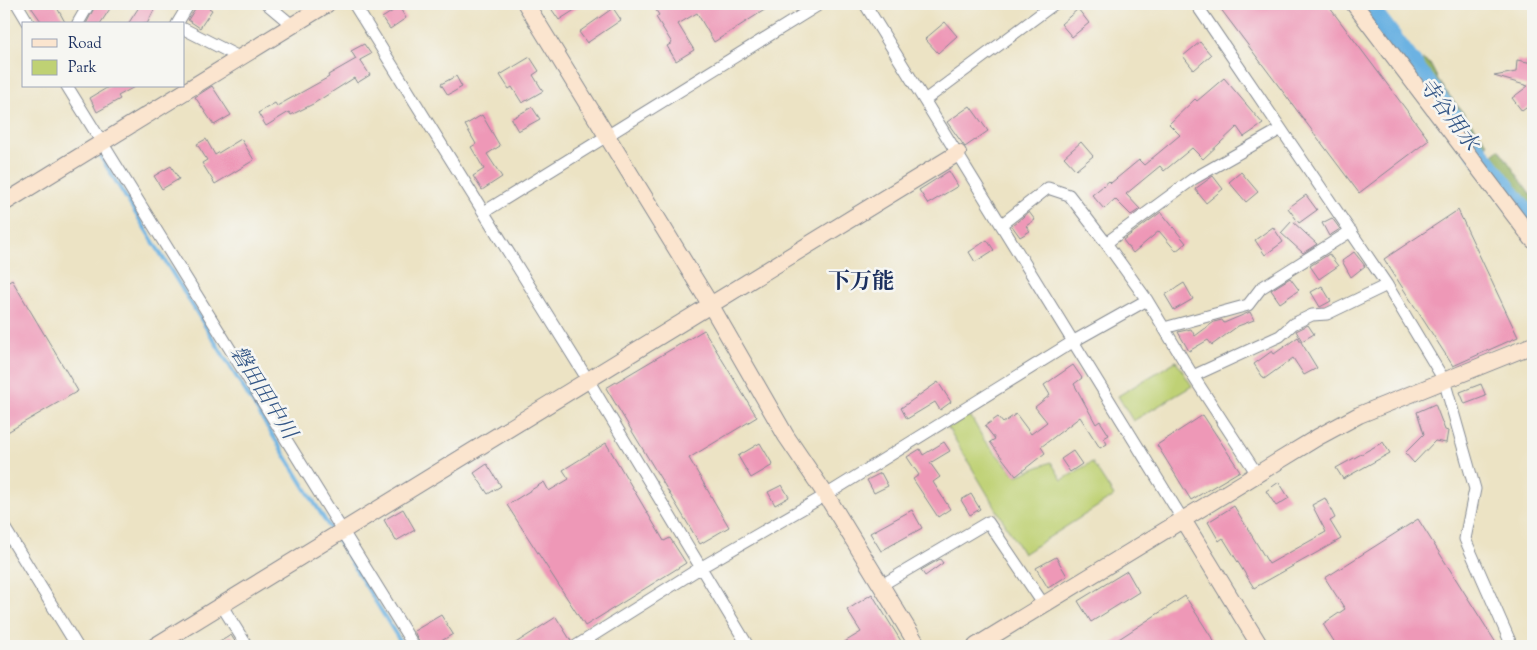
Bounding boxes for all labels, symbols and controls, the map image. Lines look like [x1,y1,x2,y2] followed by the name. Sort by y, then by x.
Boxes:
[22,22,185,88] legend
[68,34,102,55] text: Road
[68,58,97,79] text: Park
[1410,73,1486,159] water label: 寺谷用水
[828,267,894,299] district label: 下万能
[222,341,304,447] water label: 磐田田中川

